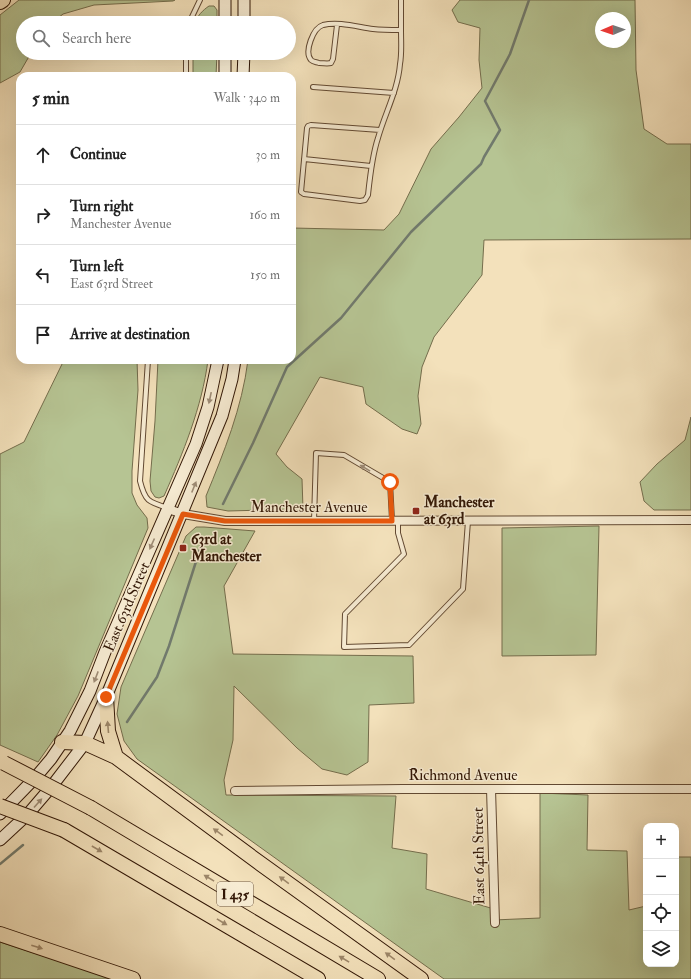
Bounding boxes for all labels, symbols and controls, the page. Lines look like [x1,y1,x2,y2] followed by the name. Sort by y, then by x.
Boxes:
[595,12,631,48] north arrow
[16,16,296,60] search box
[30,27,52,49] icon: search
[62,29,131,48] text: Search here
[32,88,70,109] text: 5 min
[214,90,280,106] text: Walk · 340 m
[32,144,54,166] icon: ahead
[70,145,126,164] text: Continue
[256,147,280,163] text: 30 m
[70,197,133,216] text: Turn right
[32,204,54,226] icon: right
[249,207,280,223] text: 160 m
[70,216,171,232] text: Manchester Avenue
[70,257,124,276] text: Turn left
[32,264,54,286] icon: left
[250,267,280,283] text: 150 m
[70,276,153,292] text: East 63rd Street
[32,324,54,346] icon: arrive
[70,325,190,344] text: Arrive at destination
[207,392,213,404] one-way arrow
[359,464,371,471] one-way arrow
[381,473,399,491] route start
[191,481,197,493] one-way arrow
[423,493,495,529] place label: Manchester at 63rd
[251,498,367,517] street label: Manchester Avenue
[411,506,421,516] marker: Manchester at 63rd
[190,530,262,566] place label: 63rd at Manchester
[149,539,155,551] one-way arrow
[178,543,188,553] marker: 63rd at Manchester
[100,559,154,655] street label: East 63rd Street
[92,671,98,683] one-way arrow
[97,688,115,706] route end
[104,721,111,733] one-way arrow
[408,766,518,785] street label: Richmond Avenue
[33,798,42,807] one-way arrow
[469,807,489,905] street label: East 64th Street
[643,823,679,967] map controls
[643,823,679,859] button: +
[213,828,224,836] one-way arrow
[92,846,103,853] one-way arrow
[643,859,679,895] button: −
[204,874,214,882] one-way arrow
[279,876,289,884] one-way arrow
[217,882,253,906] road number: I 435
[643,895,679,931] button: locate
[216,919,228,926] one-way arrow
[643,931,679,967] button: layers
[31,944,43,950] one-way arrow
[384,952,395,960] one-way arrow
[339,955,349,963] one-way arrow

